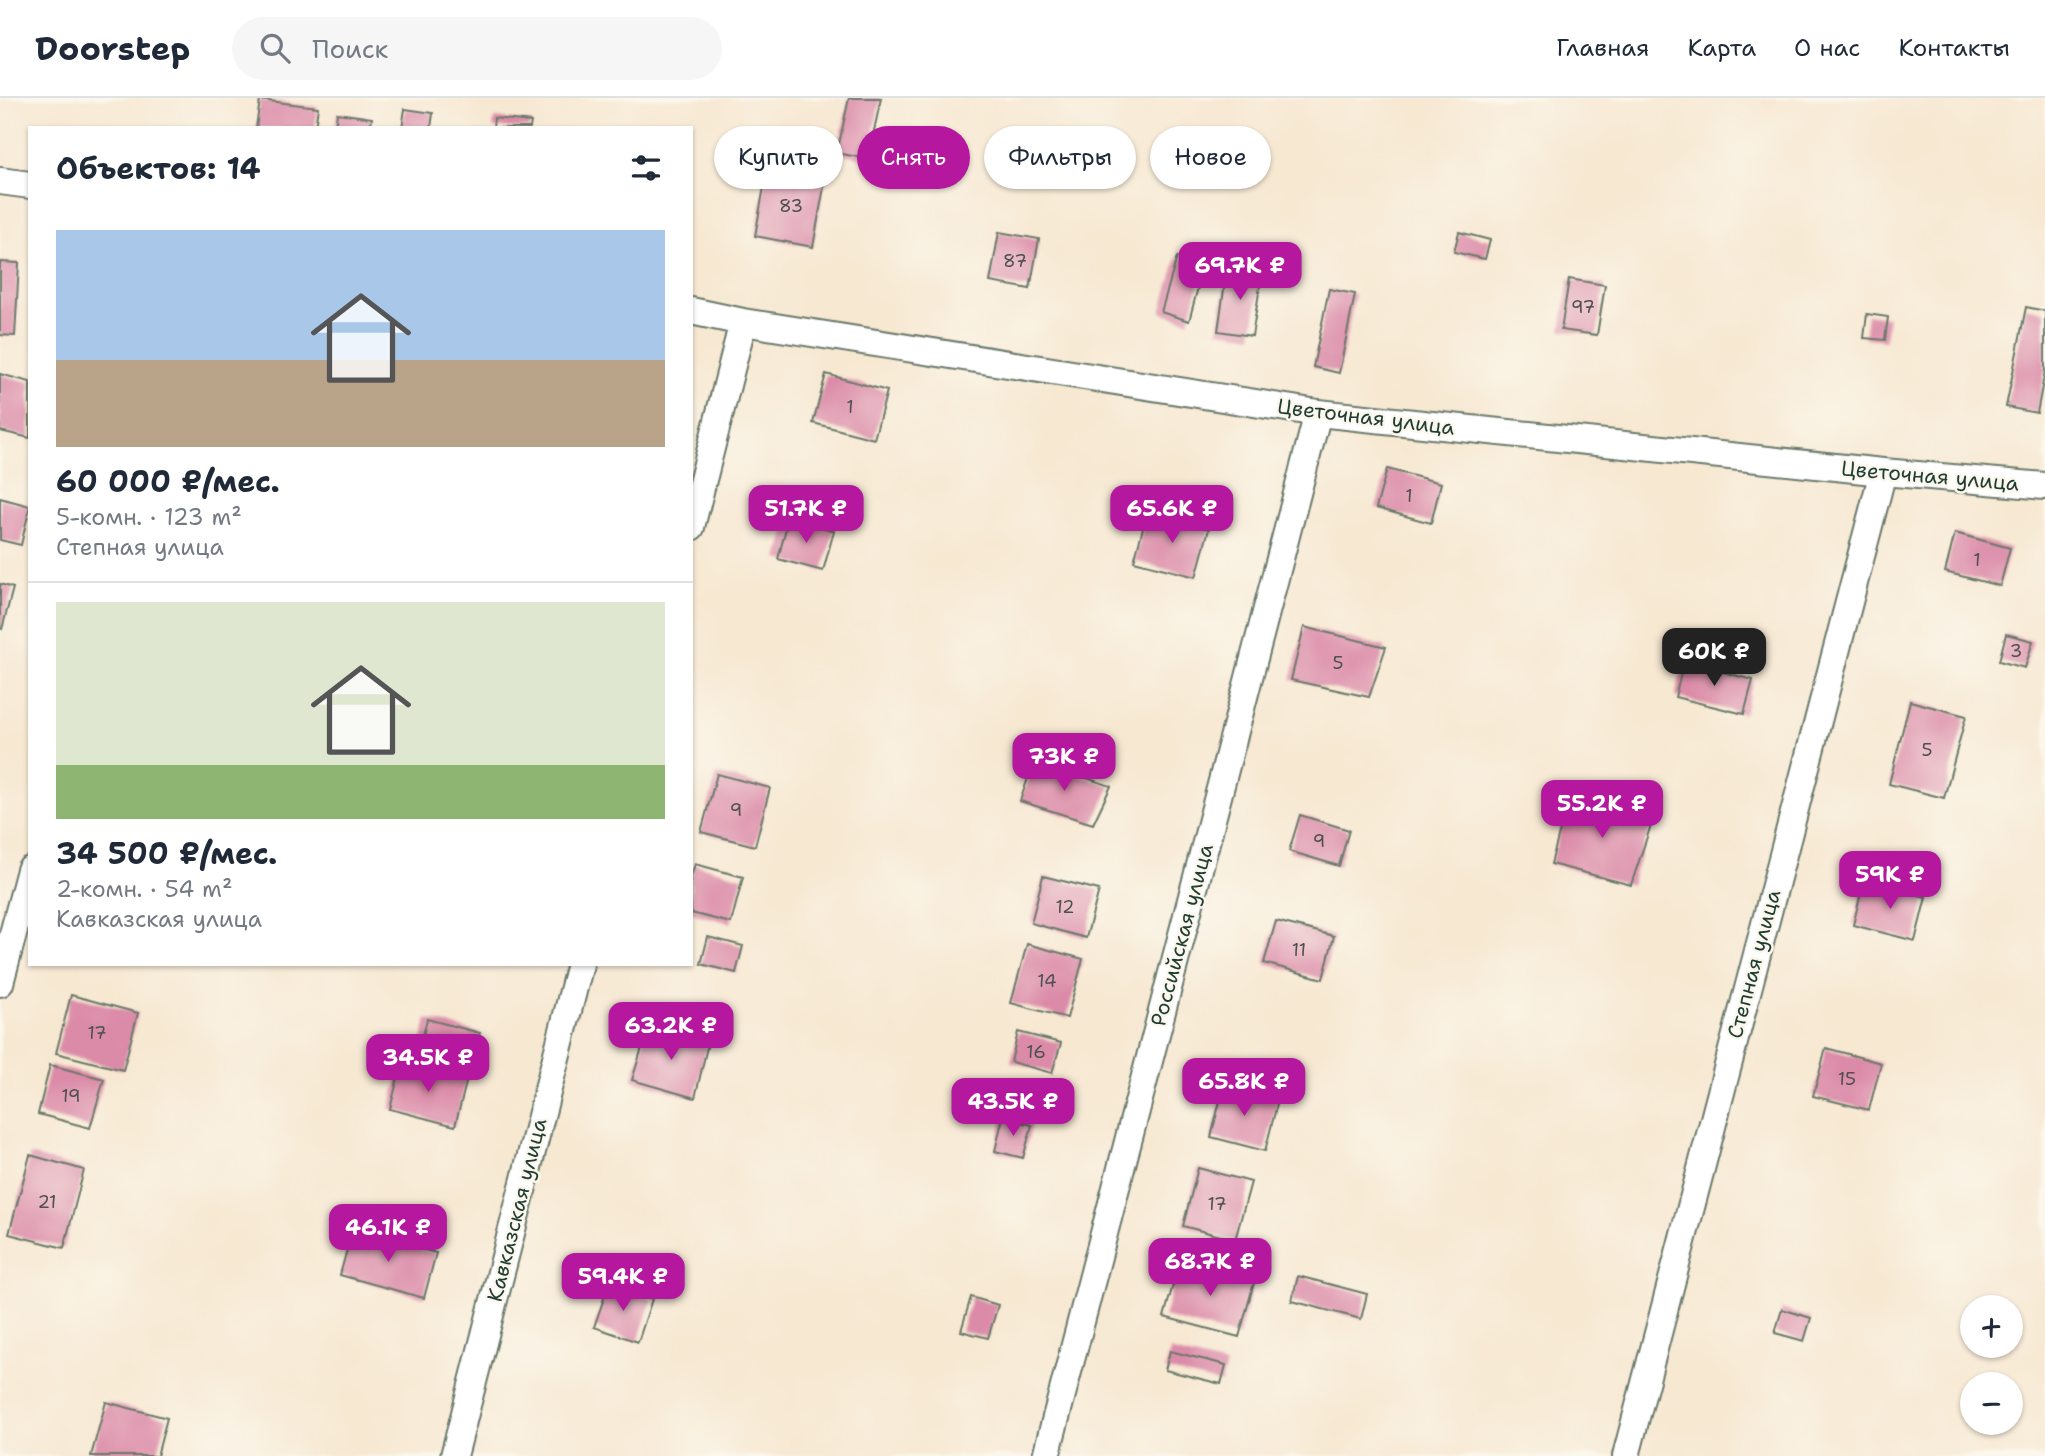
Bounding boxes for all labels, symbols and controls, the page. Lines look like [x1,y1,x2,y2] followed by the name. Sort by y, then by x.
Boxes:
[232,17,722,80] search box
[35,26,190,71] text: Doorstep
[256,29,294,67] icon: search
[312,31,388,66] text: Поиск
[1556,32,1649,64] text: Главная
[1687,32,1756,64] text: Карта
[1794,32,1860,64] text: О нас
[1898,32,2010,64] text: Контакты
[714,126,843,189] chip: Купить
[857,126,970,189] chip: Снять
[984,126,1136,189] chip: Фильтры
[1150,126,1271,189] chip: Новое
[56,148,261,189] text: Объектов: 14
[627,149,665,187] icon: filters
[779,194,803,218] house number: 83
[1175,242,1305,302] pin: 69.7K ₽
[1003,249,1027,273] house number: 87
[1195,250,1285,280] text: 69.7K ₽
[298,275,424,401] icon: home
[1571,295,1595,319] house number: 97
[1276,392,1456,442] street label: Цветочная улица
[846,395,854,419] house number: 1
[1840,454,2020,498] street label: Цветочная улица
[56,461,280,502] text: 60 000 ₽/мес.
[1405,484,1413,508] house number: 1
[741,486,871,545] pin: 51.7K ₽
[1107,486,1237,545] pin: 65.6K ₽
[765,493,847,523] text: 51.7K ₽
[1126,493,1218,523] text: 65.6K ₽
[56,502,242,532] text: 5-комн. · 123 m²
[56,532,224,562] text: Степная улица
[1973,548,1981,572] house number: 1
[1665,628,1763,688] pin: 60K ₽
[1678,636,1750,666] text: 60K ₽
[2010,639,2022,663] house number: 3
[298,647,424,773] icon: home
[1332,651,1344,675] house number: 5
[1015,734,1113,793] pin: 73K ₽
[1921,738,1933,762] house number: 5
[1029,741,1099,771] text: 73K ₽
[1537,780,1667,840] pin: 55.2K ₽
[1557,788,1647,818] text: 55.2K ₽
[730,798,742,822] house number: 9
[1313,829,1325,853] house number: 9
[56,833,277,874] text: 34 500 ₽/мес.
[1144,841,1220,1029] street label: Российская улица
[1841,852,1939,911] pin: 59K ₽
[1855,859,1925,889] text: 59K ₽
[56,874,233,904] text: 2-комн. · 54 m²
[1721,886,1787,1042] street label: Степная улица
[1055,895,1075,919] house number: 12
[56,904,262,934] text: Кавказская улица
[1292,938,1306,962] house number: 11
[1037,969,1057,993] house number: 14
[606,1002,736,1062] pin: 63.2K ₽
[625,1010,717,1040] text: 63.2K ₽
[87,1021,107,1045] house number: 17
[363,1034,493,1094] pin: 34.5K ₽
[1026,1040,1046,1064] house number: 16
[382,1042,474,1072] text: 34.5K ₽
[1179,1058,1309,1118] pin: 65.8K ₽
[1198,1066,1290,1096] text: 65.8K ₽
[1838,1067,1856,1091] house number: 15
[948,1079,1078,1138] pin: 43.5K ₽
[61,1084,81,1108] house number: 19
[967,1086,1059,1116] text: 43.5K ₽
[481,1115,553,1305] street label: Кавказская улица
[37,1190,57,1214] house number: 21
[1207,1192,1227,1216] house number: 17
[323,1204,453,1264] pin: 46.1K ₽
[345,1212,431,1242] text: 46.1K ₽
[1145,1238,1275,1298] pin: 68.7K ₽
[1164,1246,1256,1276] text: 68.7K ₽
[558,1254,688,1313] pin: 59.4K ₽
[578,1261,668,1291] text: 59.4K ₽
[1960,1295,2023,1435] map controls
[1960,1295,2023,1358] button: +
[1960,1372,2023,1435] button: −

